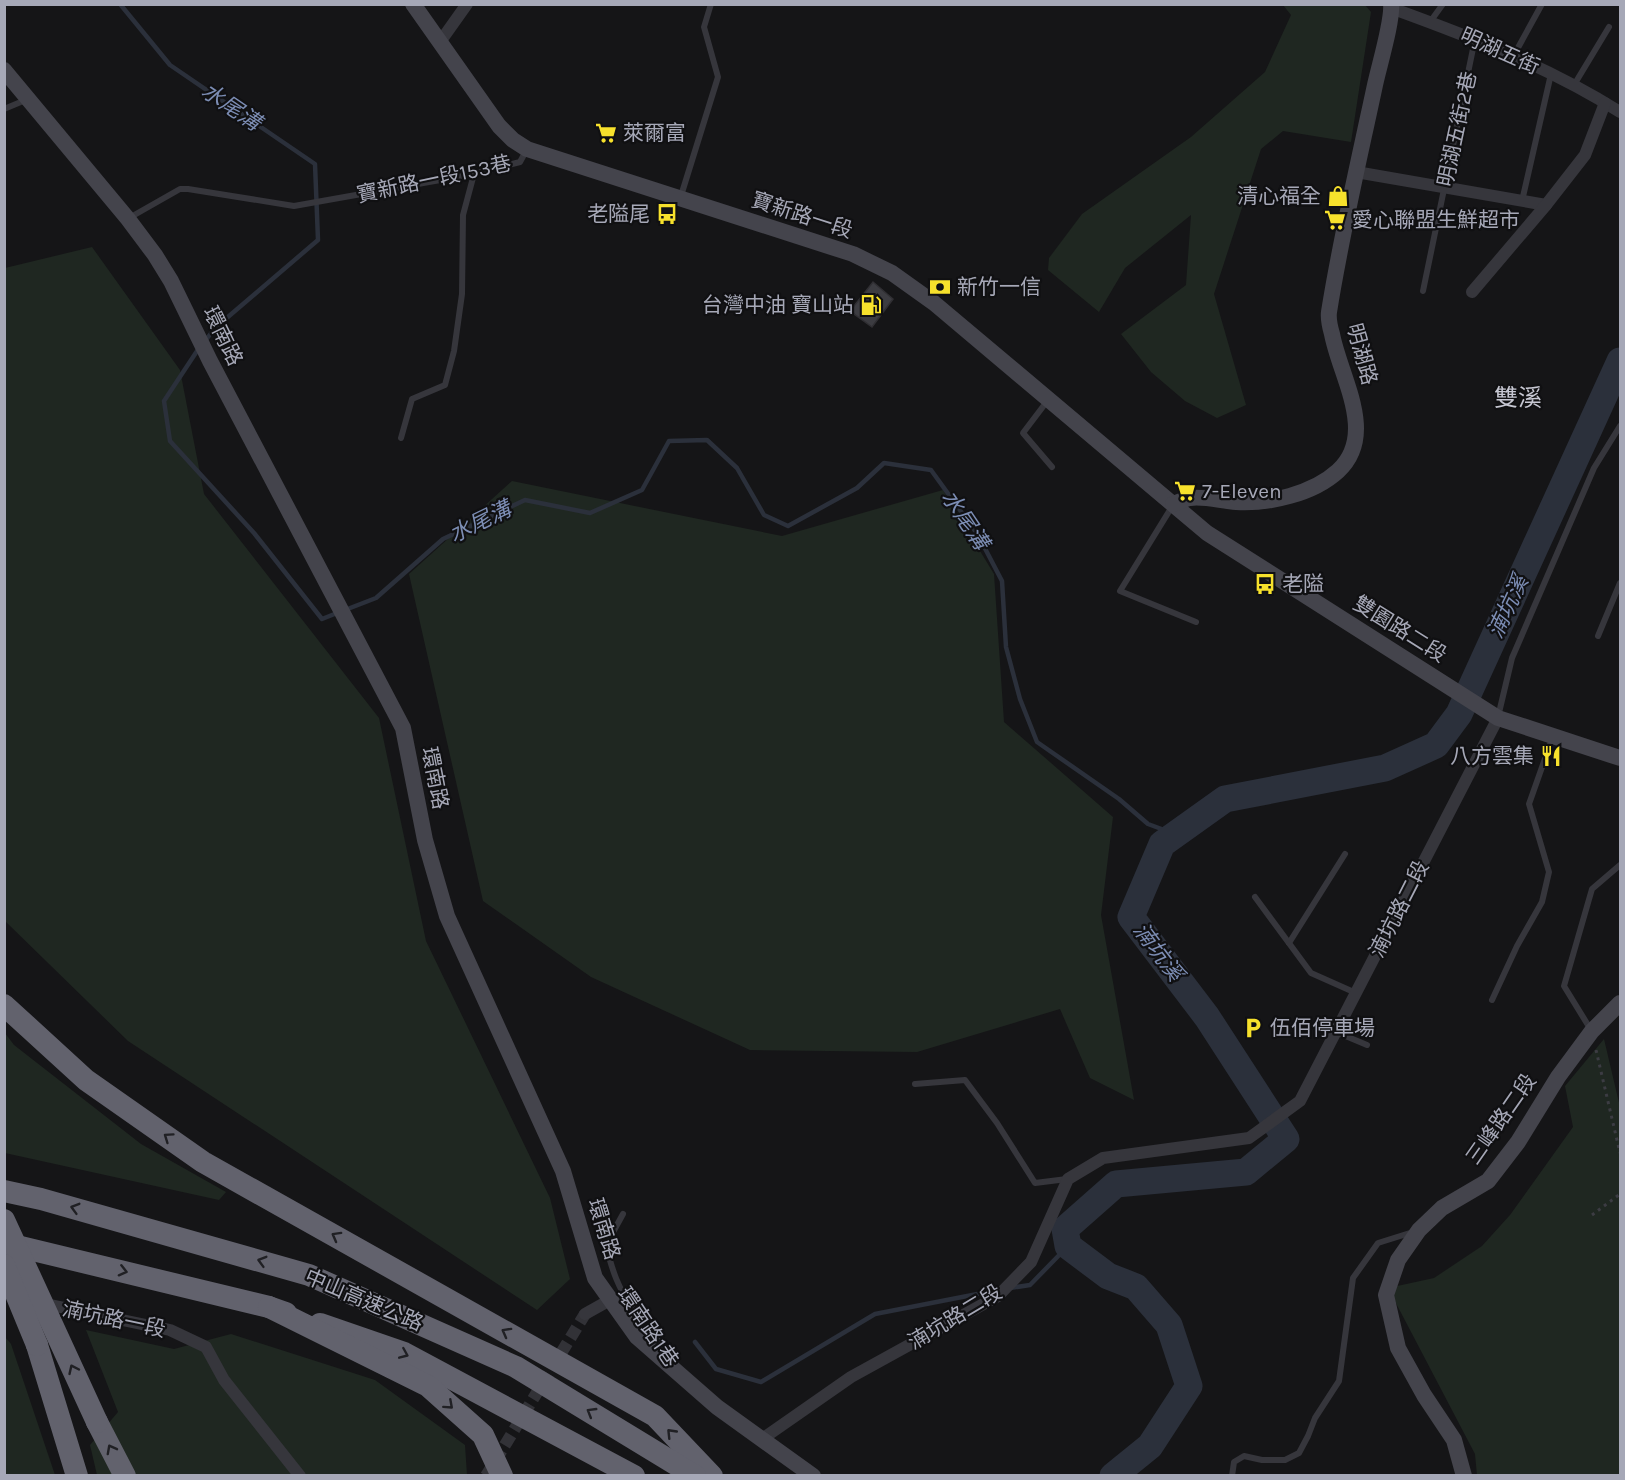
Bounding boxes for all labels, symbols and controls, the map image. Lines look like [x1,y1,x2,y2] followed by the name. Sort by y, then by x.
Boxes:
[1457,23,1543,79] street label: 明湖五街
[1433,69,1481,189] street label: 明湖五街2巷
[196,78,268,138] water label: 水尾溝
[594,121,618,145] supermarket icon: 萊爾富
[623,121,686,145] place label: 萊爾富
[355,151,513,207] street label: 寶新路一段153巷
[1237,184,1321,208] place label: 清心福全
[1326,184,1350,208] shop icon: 清心福全
[748,187,856,243] street label: 寶新路一段
[587,202,650,226] place label: 老隘尾
[655,202,679,226] bus stop icon: 老隘尾
[1323,208,1347,232] supermarket icon: 愛心聯盟生鮮超市
[1352,208,1520,232] place label: 愛心聯盟生鮮超市
[928,275,952,299] bank icon: 新竹一信
[957,275,1041,299] place label: 新竹一信
[702,293,854,317] place label: 台灣中油 寶山站
[859,293,883,317] fuel station icon: 台灣中油 寶山站
[198,302,248,370] street label: 環南路
[1342,320,1382,388] street label: 明湖路
[1494,384,1542,412] district label: 雙溪
[1173,479,1197,503] supermarket icon: 7-Eleven
[1202,479,1282,503] place label: 7-Eleven
[936,485,996,557] water label: 水尾溝
[445,495,518,548] water label: 水尾溝
[1482,569,1535,642] water label: 湳坑溪
[1253,572,1277,596] bus stop icon: 老隘
[1282,572,1324,596] place label: 老隘
[1349,591,1451,667] street label: 雙園路二段
[1450,744,1534,768] place label: 八方雲集
[1539,744,1563,768] restaurant icon: 八方雲集
[417,745,453,811] street label: 環南路
[1364,857,1434,961] street label: 湳坑路二段
[1128,918,1190,989] water label: 湳坑溪
[1241,1016,1265,1040] parking icon: 伍佰停車場
[1270,1016,1375,1040] place label: 伍佰停車場
[1461,1069,1541,1169] street label: 三峰路二段
[164,1133,175,1144] one-way arrow
[583,1195,625,1263] street label: 環南路
[70,1203,81,1215] one-way arrow
[332,1232,342,1243] one-way arrow
[258,1256,268,1269] one-way arrow
[117,1264,127,1277] one-way arrow
[301,1264,427,1336] street label: 中山高速公路
[904,1280,1006,1354] street label: 湳坑路二段
[613,1283,683,1371] street label: 環南路1巷
[60,1296,168,1342] street label: 湳坑路一段
[502,1328,512,1339] one-way arrow
[398,1347,409,1359] one-way arrow
[68,1364,80,1375] one-way arrow
[442,1398,453,1409] one-way arrow
[587,1408,597,1420] one-way arrow
[668,1430,679,1441] one-way arrow
[107,1445,118,1455] one-way arrow

